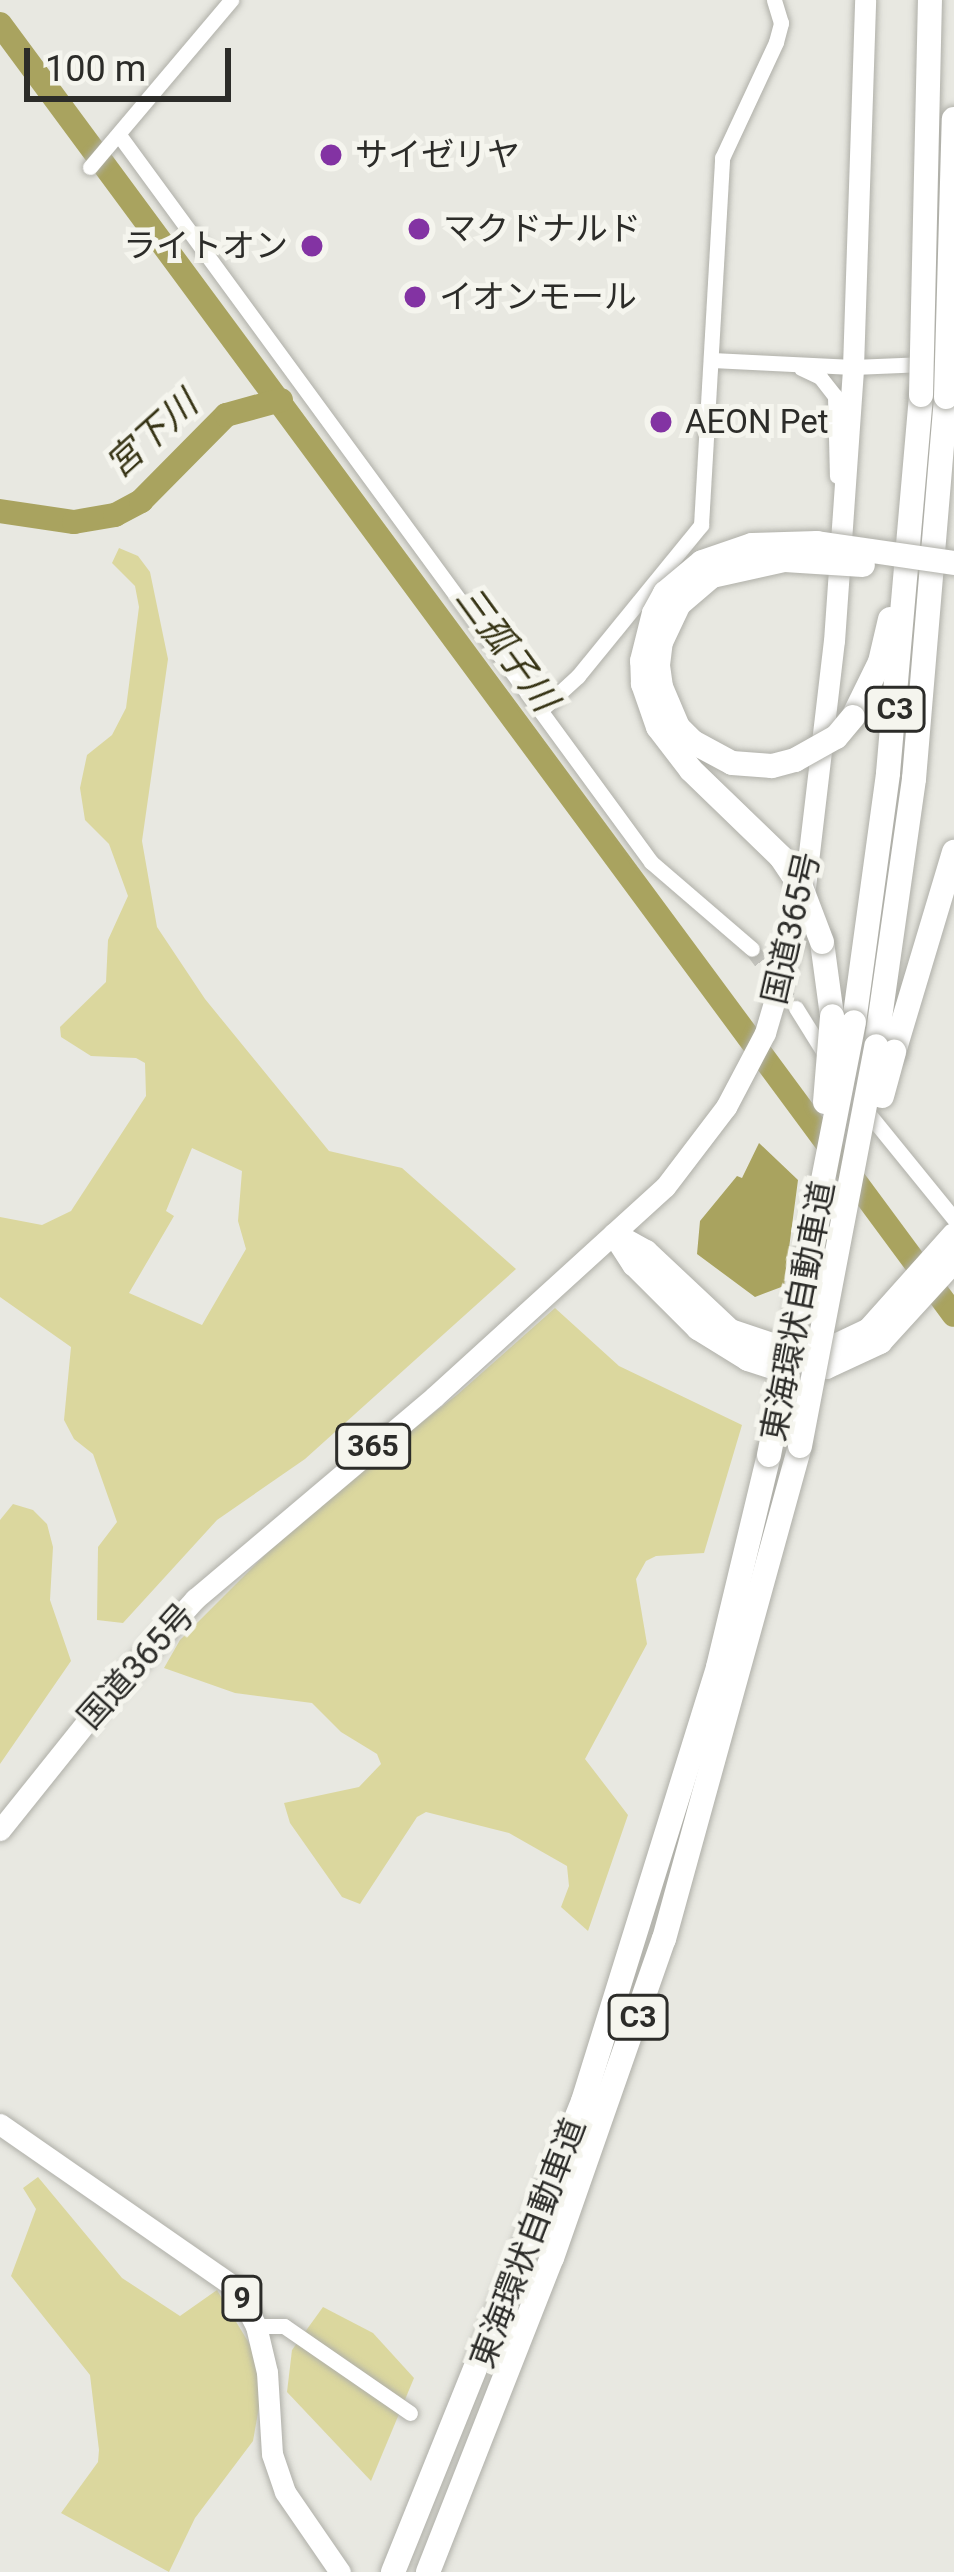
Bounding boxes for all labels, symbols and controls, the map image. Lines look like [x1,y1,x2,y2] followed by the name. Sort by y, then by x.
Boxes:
[30,24,237,98] scale bar
[45,48,146,90] text: 100 m
[355,135,520,175] place label: サイゼリヤ
[318,142,344,168] marker: サイゼリヤ
[443,209,641,249] place label: マクドナルド
[406,216,432,242] marker: マクドナルド
[123,226,288,266] place label: ライトオン
[299,233,325,259] marker: ライトオン
[439,277,637,317] place label: イオンモール
[402,284,428,310] marker: イオンモール
[97,383,207,487] water label: 宮下川
[685,402,829,442] place label: AEON Pet
[648,409,674,435] marker: AEON Pet
[446,578,566,720] water label: 三孤子川
[862,685,928,733] road number: C3
[754,848,828,1008] street label: 国道365号
[753,1178,843,1444] street label: 東海環状自動車道
[334,1422,412,1470] road number: 365
[70,1595,202,1737] street label: 国道365号
[605,1993,671,2041] road number: C3
[462,2113,594,2373] street label: 東海環状自動車道
[221,2274,263,2322] road number: 9

